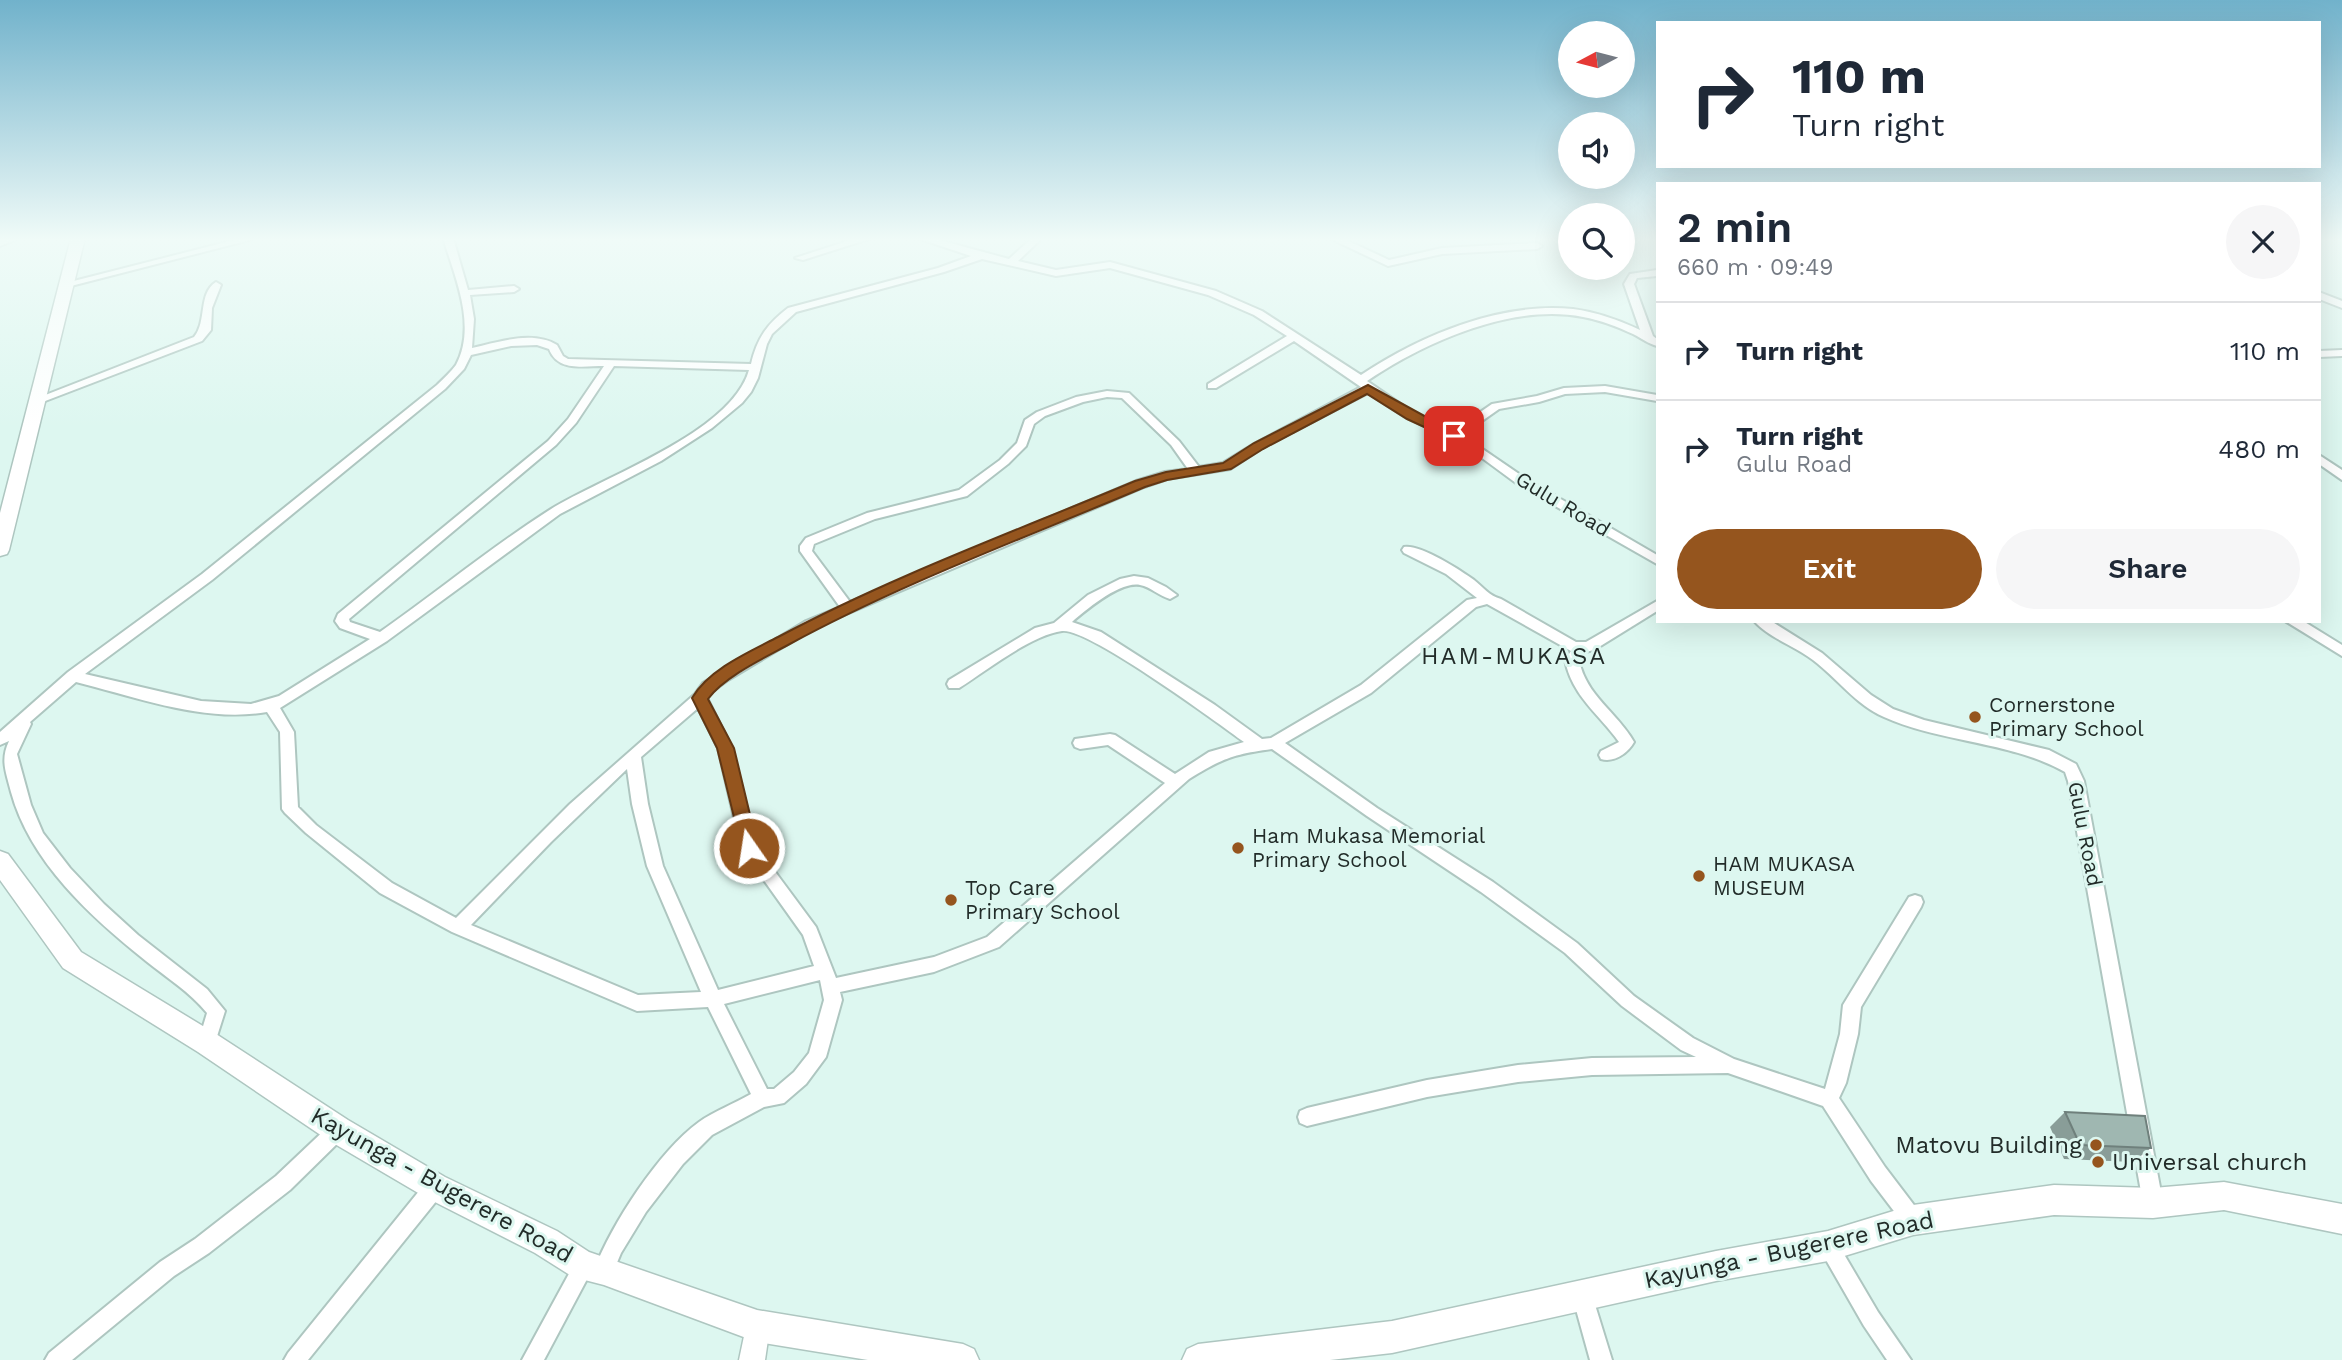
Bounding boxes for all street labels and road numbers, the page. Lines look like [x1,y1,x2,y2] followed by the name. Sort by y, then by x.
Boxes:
[1511,466,1615,542] street label: Gulu Road
[2063,780,2108,888] street label: Gulu Road
[306,1101,578,1269] street label: Kayunga - Bugerere Road
[1642,1206,1936,1294] street label: Kayunga - Bugerere Road

